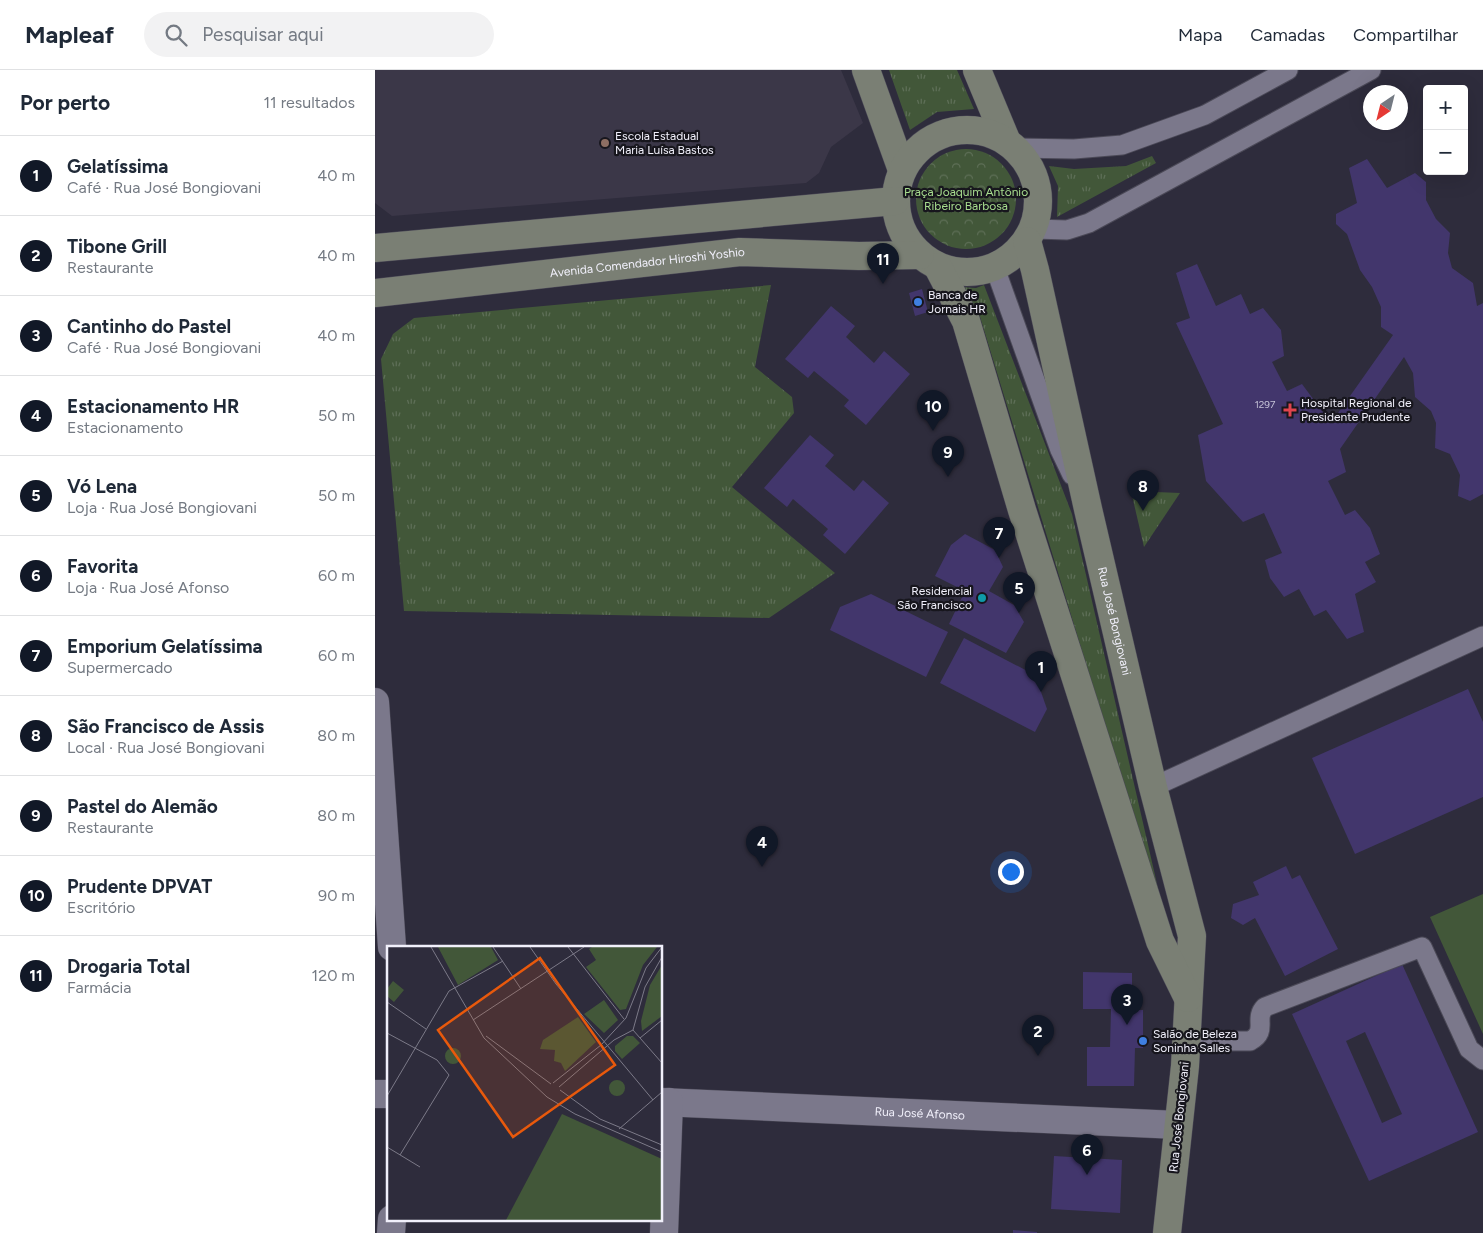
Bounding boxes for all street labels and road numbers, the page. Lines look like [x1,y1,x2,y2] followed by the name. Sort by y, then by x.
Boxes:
[549,245,745,280] street label: Avenida Comendador Hiroshi Yoshio
[1095,565,1134,677] street label: Rua José Bongiovani
[1166,1061,1192,1173] street label: Rua José Bongiovani
[874,1105,965,1123] street label: Rua José Afonso

